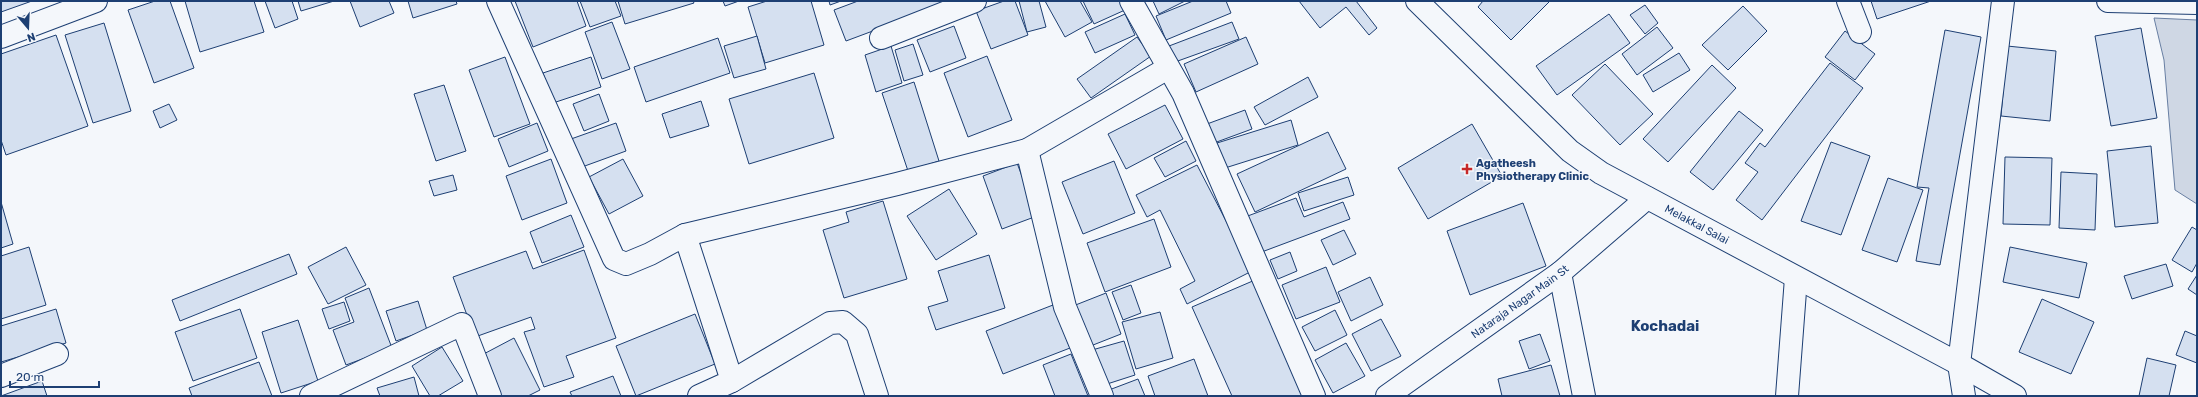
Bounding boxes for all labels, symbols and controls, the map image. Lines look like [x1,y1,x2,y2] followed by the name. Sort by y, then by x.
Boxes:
[8,8,48,48] north arrow
[25,30,37,44] text: N
[1476,157,1589,183] place label: Agatheesh Physiotherapy Clinic
[1461,163,1473,175] marker: Agatheesh Physiotherapy Clinic
[1662,202,1731,247] street label: Melakkal Salai
[1469,262,1572,341] street label: Nataraja Nagar Main St
[1631,317,1699,335] district label: Kochadai
[10,363,99,389] scale bar
[16,370,44,384] text: 20 m

